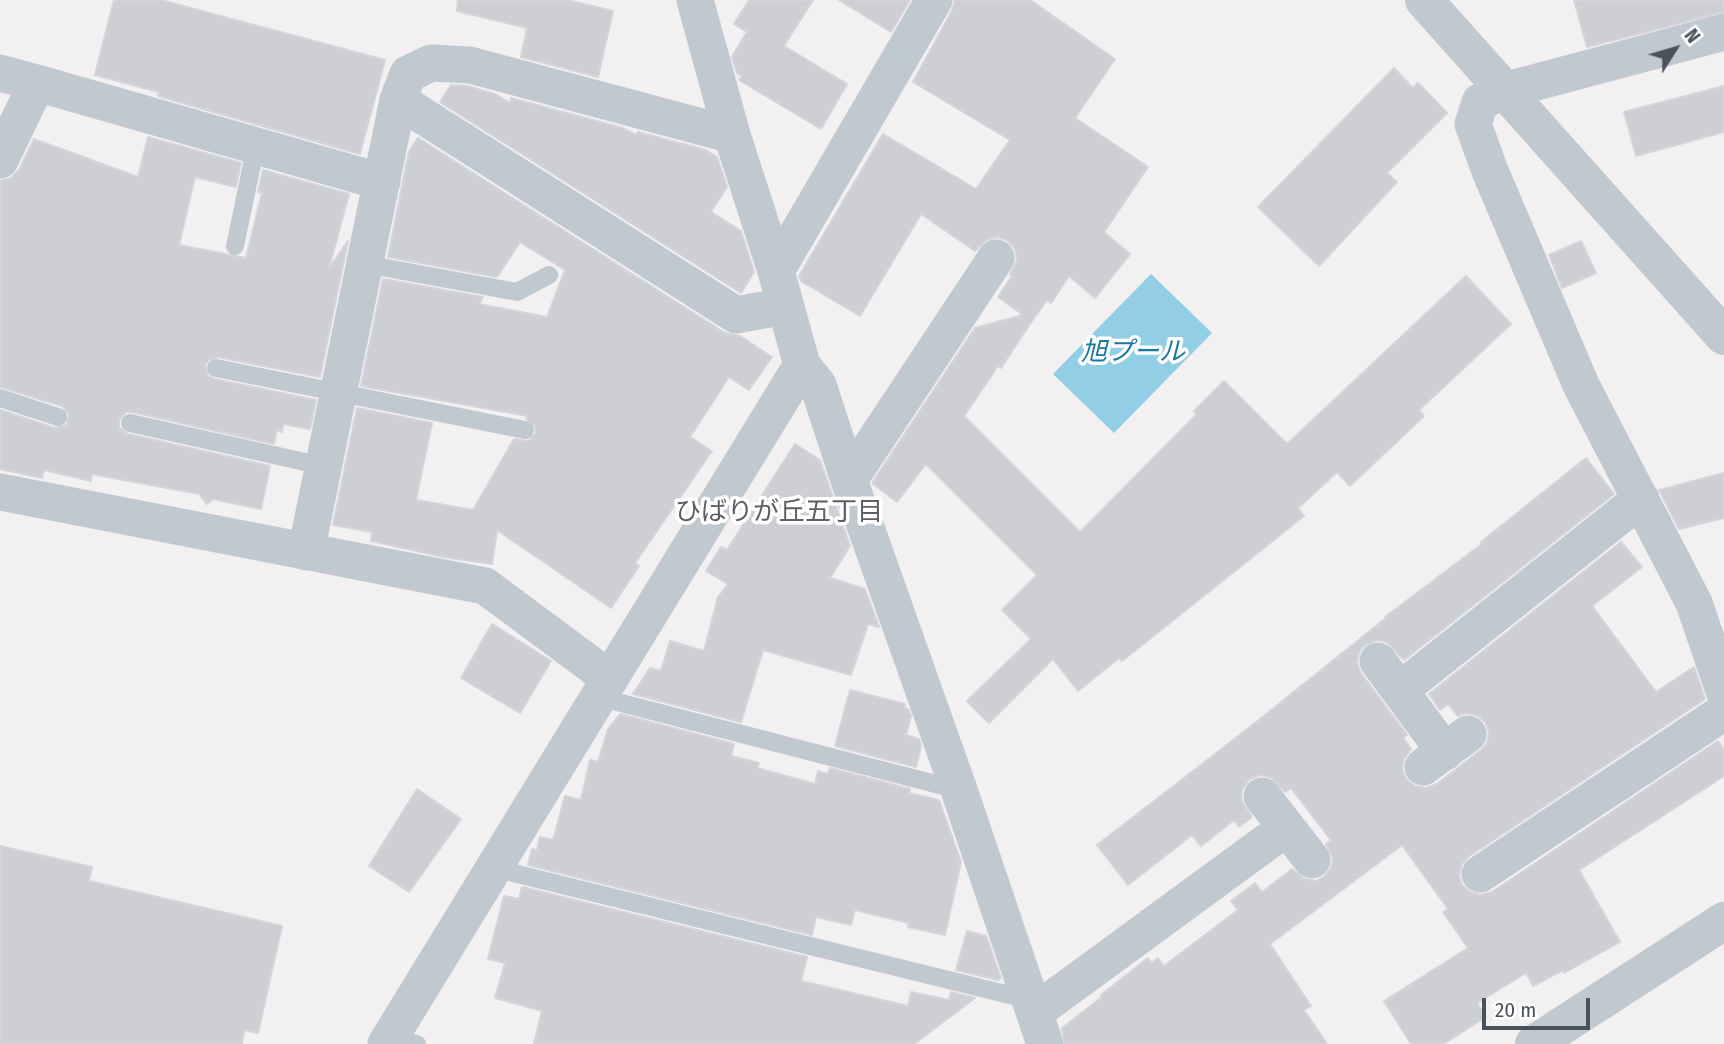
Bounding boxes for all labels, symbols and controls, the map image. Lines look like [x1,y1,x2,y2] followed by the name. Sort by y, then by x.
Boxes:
[1640,14,1710,84] north arrow
[1680,25,1705,48] text: N
[1081,337,1185,369] water label: 旭プール
[675,497,883,529] district label: ひばりが丘五丁目
[1486,984,1594,1028] scale bar
[1495,997,1536,1023] text: 20 m

